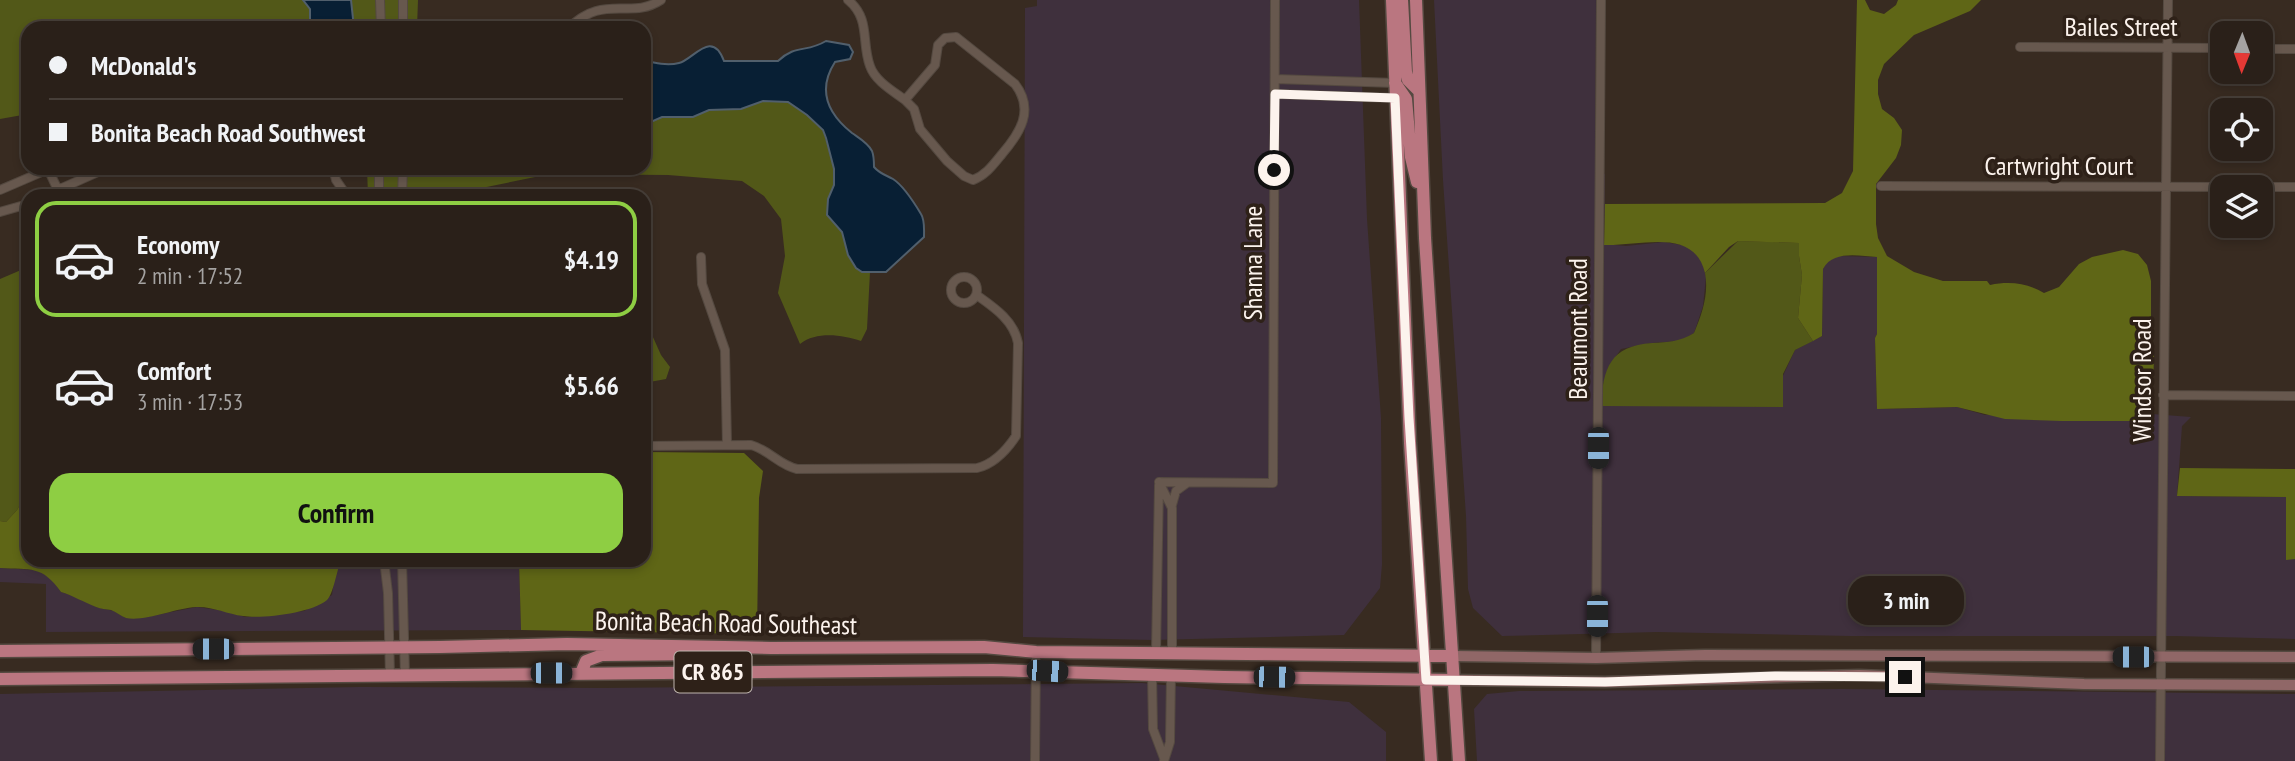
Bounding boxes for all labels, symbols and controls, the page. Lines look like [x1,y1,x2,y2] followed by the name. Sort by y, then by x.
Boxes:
[2064,10,2178,43] street label: Bailes Street
[2210,21,2273,84] north arrow
[2210,21,2273,238] map controls
[91,49,196,82] text: McDonald's
[2210,98,2273,161] button: locate
[91,116,365,149] text: Bonita Beach Road Southwest
[1985,149,2133,182] street label: Cartwright Court
[1258,154,1290,186] route start
[2210,175,2273,238] button: layers
[1236,206,1269,320] street label: Shanna Lane
[53,228,116,291] icon: car
[137,228,219,261] text: Economy
[564,243,619,276] text: $4.19
[1561,258,1594,400] street label: Beaumont Road
[137,261,243,290] text: 2 min · 17:52
[2125,319,2158,441] street label: Windsor Road
[53,354,116,417] icon: car
[137,354,211,387] text: Comfort
[564,369,619,402] text: $5.66
[137,387,243,416] text: 3 min · 17:53
[1588,427,1609,469] car
[49,473,623,553] button: Confirm
[1847,576,1963,624] callout: 3 min
[1883,586,1929,615] text: 3 min
[1587,595,1608,637] car
[595,604,857,641] street label: Bonita Beach Road Southeast
[193,639,235,660] car
[2113,647,2155,668] car
[674,652,752,692] road number: CR 865
[1026,659,1069,683] car
[1889,661,1921,693] route end
[531,663,573,684] car
[1253,666,1296,688] car

